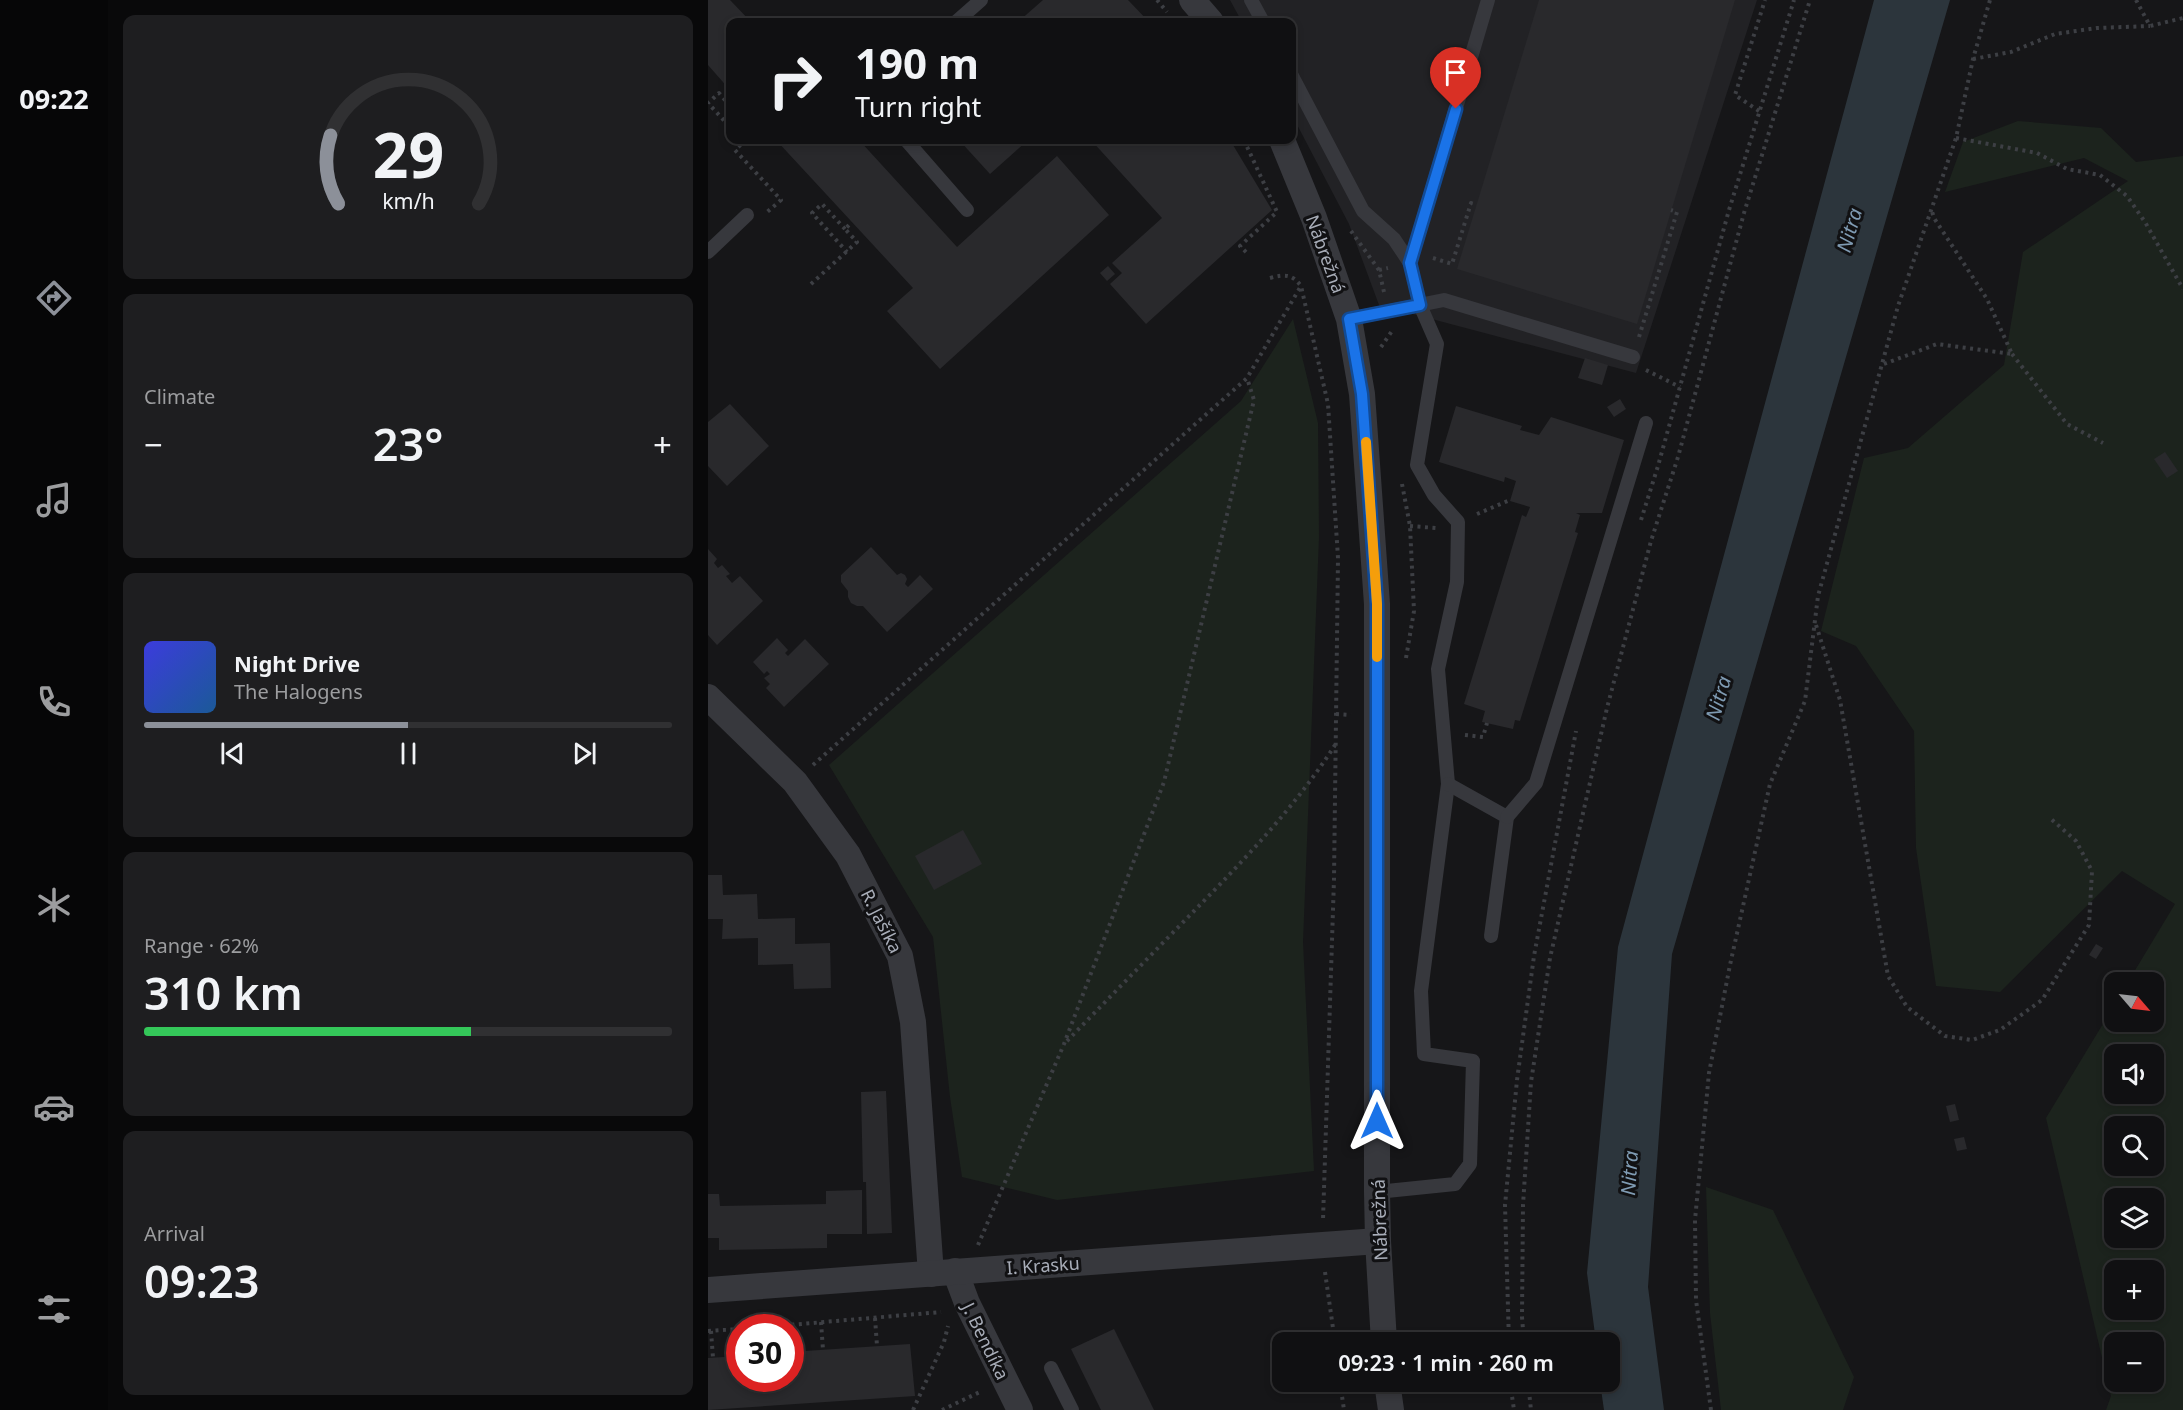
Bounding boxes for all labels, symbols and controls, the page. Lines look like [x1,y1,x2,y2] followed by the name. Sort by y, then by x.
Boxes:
[855,34,979,91] text: 190 m
[756,42,834,120] icon: right
[1430,47,1481,109] pin
[1439,56,1472,89] icon: arrive
[19,80,89,117] text: 09:22
[855,88,981,125] text: Turn right
[372,111,444,196] text: 29
[382,186,434,215] text: km/h
[1830,205,1868,255] water label: Nitra
[1301,212,1351,296] street label: Nábrežná
[33,277,75,319] icon: directions
[144,383,215,410] text: Climate
[373,413,443,474] text: 23°
[144,422,163,467] text: −
[653,422,672,467] text: +
[33,479,75,521] icon: music
[234,648,360,678] text: Night Drive
[1699,673,1737,723] water label: Nitra
[234,678,363,705] text: The Halogens
[33,681,75,723] icon: phone
[216,737,249,770] icon: previous
[392,737,425,770] icon: pause
[568,737,601,770] icon: next
[33,884,75,926] icon: climate
[856,885,908,957] street label: R. Jašíka
[144,932,259,959] text: Range · 62%
[144,962,303,1023] text: 310 km
[2104,972,2164,1032] north arrow
[2104,972,2164,1392] map controls
[2104,1044,2164,1104] button: sound
[33,1086,75,1128] icon: car
[1345,1089,1409,1153] position arrow
[2104,1116,2164,1176] button: search
[1614,1150,1644,1196] water label: Nitra
[1366,1179,1392,1261] street label: Nábrežná
[2104,1188,2164,1248] button: layers
[144,1220,205,1247] text: Arrival
[144,1250,259,1311] text: 09:23
[1006,1250,1080,1280] street label: I. Krasku
[2104,1260,2164,1320] button: +
[33,1288,75,1330] icon: filters
[956,1297,1015,1383] street label: J. Bendíka
[726,1314,804,1392] speed limit sign: 30
[2104,1332,2164,1392] button: −
[1338,1347,1554,1377] text: 09:23 · 1 min · 260 m

